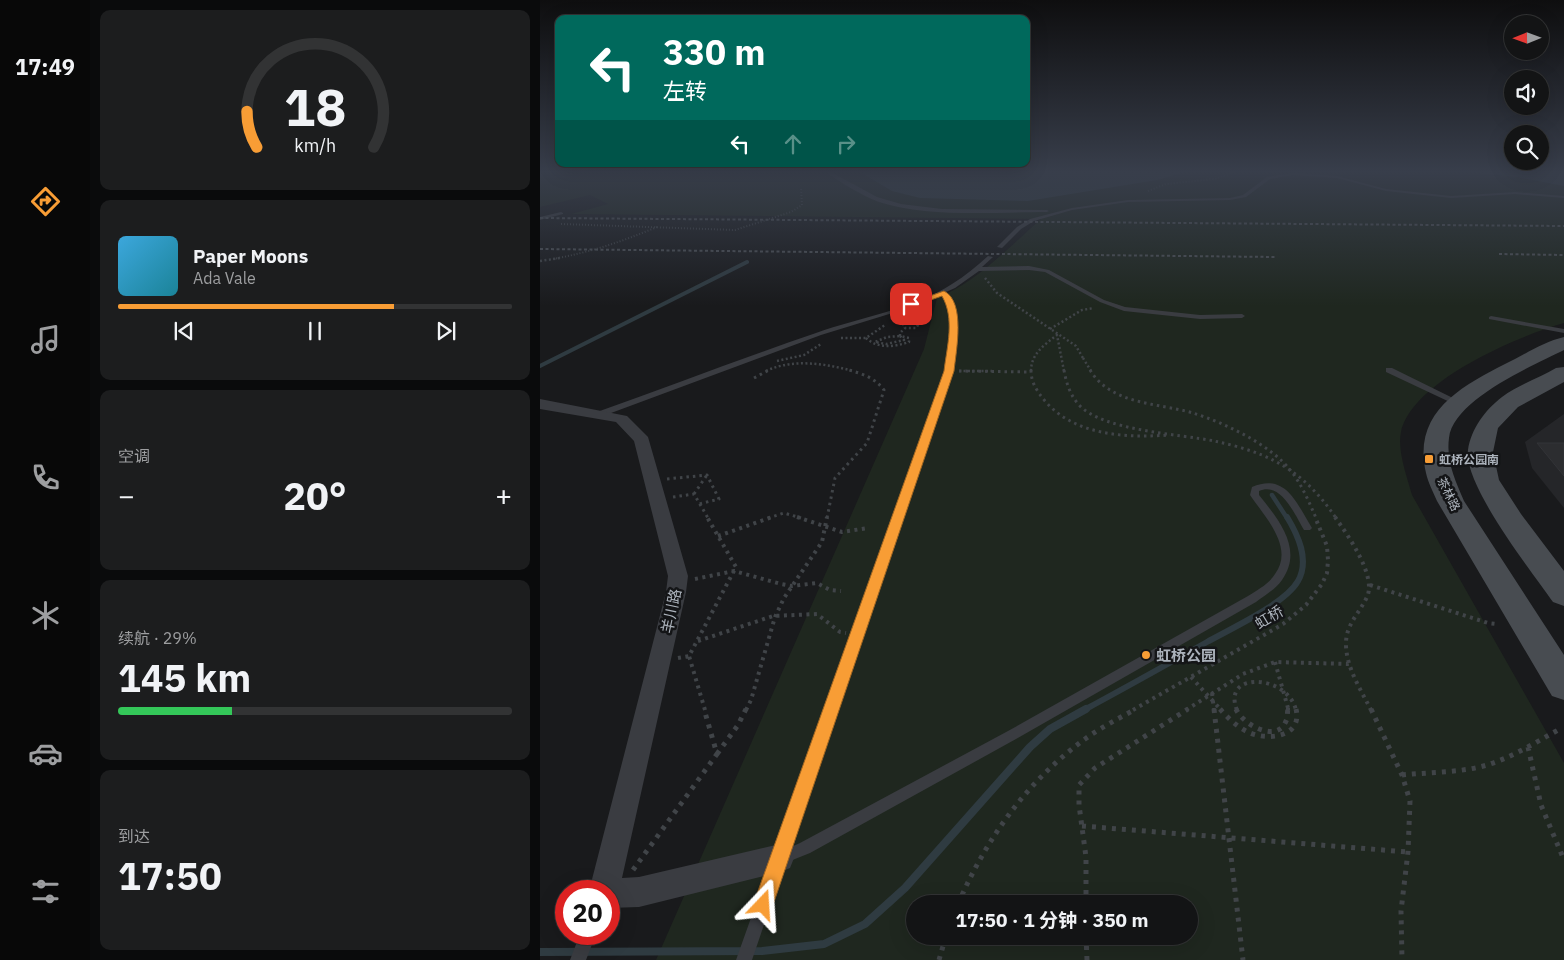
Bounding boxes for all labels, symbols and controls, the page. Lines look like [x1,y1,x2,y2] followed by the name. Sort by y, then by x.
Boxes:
[1504,15,1549,60] north arrow
[1504,15,1549,170] map controls
[663,29,766,75] text: 330 m
[580,35,645,100] icon: left
[15,52,75,81] text: 17:49
[1504,70,1549,115] button: sound
[284,73,346,140] text: 18
[663,76,707,105] text: 左转
[1504,125,1549,170] button: search
[726,130,754,158] icon: left
[779,130,807,158] icon: ahead
[832,130,860,158] icon: right
[294,134,336,157] text: km/h
[28,184,63,219] icon: directions
[193,244,308,268] text: Paper Moons
[193,268,256,288] text: Ada Vale
[890,283,932,325] pin
[897,290,925,318] icon: arrive
[170,317,198,345] icon: previous
[301,317,329,345] icon: pause
[432,317,460,345] icon: next
[28,322,63,357] icon: music
[118,446,150,466] text: 空调
[1439,452,1499,467] place label: 虹桥公园南
[1423,453,1435,465] marker: 虹桥公园南
[28,460,63,495] icon: phone
[283,471,347,520] text: 20°
[1434,475,1464,513] street label: 茶林路
[118,477,135,514] text: −
[495,477,512,514] text: +
[657,587,685,635] street label: 羊川路
[28,598,63,633] icon: climate
[1251,601,1287,633] street label: 虹桥
[118,628,197,648] text: 续航 · 29%
[1156,646,1216,665] place label: 虹桥公园
[1140,649,1152,661] marker: 虹桥公园
[118,653,251,702] text: 145 km
[28,736,63,771] icon: car
[118,826,150,846] text: 到达
[118,851,222,900] text: 17:50
[28,874,63,909] icon: filters
[736,878,788,930] position arrow
[555,880,620,945] speed limit sign: 20
[956,908,1148,932] text: 17:50 · 1 分钟 · 350 m

